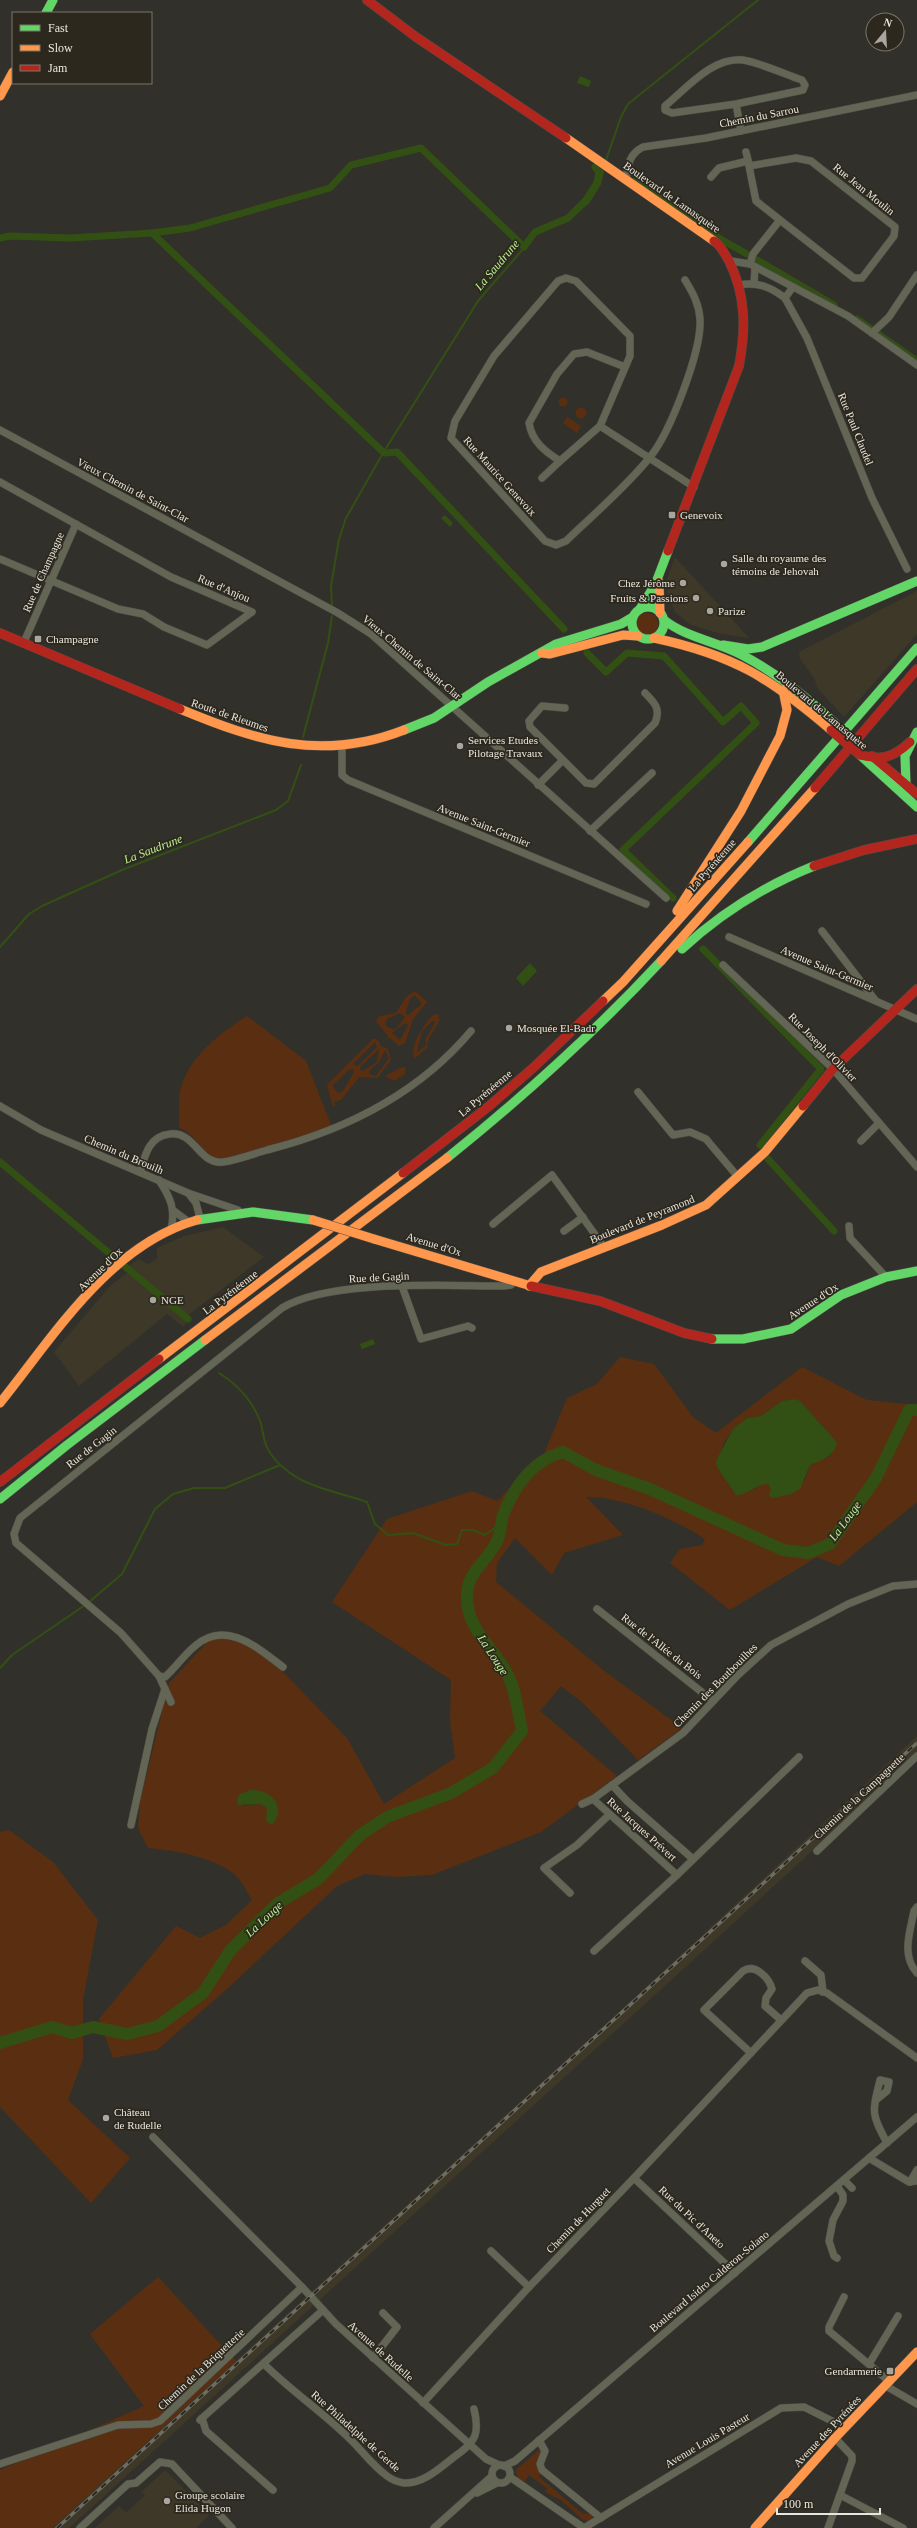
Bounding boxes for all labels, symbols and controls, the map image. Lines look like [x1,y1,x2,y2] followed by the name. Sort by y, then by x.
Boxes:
[12,12,152,84] legend
[865,12,905,52] north arrow
[882,16,894,29] text: N
[48,21,69,35] text: Fast
[48,41,73,55] text: Slow
[48,61,68,75] text: Jam
[718,102,800,130] street label: Chemin du Sarrou
[621,159,723,235] street label: Boulevard de Lamasquère
[831,161,897,218] street label: Rue Jean Moulin
[471,236,523,294] water label: La Saudrune
[836,391,876,467] street label: Rue Paul Claudel
[461,434,539,519] street label: Rue Maurice Genevoix
[75,455,191,525] street label: Vieux Chemin de Saint-Clar
[680,509,723,521] place label: Genevoix
[667,510,677,520] marker: Genevoix
[20,530,66,614] street label: Rue de Champagne
[732,552,826,577] place label: Salle du royaume des témoins de Jehovah
[719,559,729,569] marker: Salle du royaume des témoins de Jehovah
[196,572,252,605] street label: Rue d'Anjou
[618,577,675,589] place label: Chez Jérôme
[678,578,688,588] marker: Chez Jérôme
[610,592,688,604] place label: Fruits & Passions
[691,593,701,603] marker: Fruits & Passions
[718,605,746,617] place label: Parize
[705,606,715,616] marker: Parize
[360,612,464,702] street label: Vieux Chemin de Saint-Clar
[46,633,99,645] place label: Champagne
[33,634,43,644] marker: Champagne
[774,668,870,752] street label: Boulevard de Lamasquère
[190,696,270,734] street label: Route de Rieumes
[468,734,543,759] place label: Services Etudes Pilotage Travaux
[455,741,465,751] marker: Services Etudes Pilotage Travaux
[436,801,532,849] street label: Avenue Saint-Germier
[121,831,185,867] water label: La Saudrune
[686,836,738,894] street label: La Pyrénéenne
[779,943,875,993] street label: Avenue Saint-Germier
[786,1010,860,1084] street label: Rue Joseph d'Olivier
[517,1022,595,1034] place label: Mosquée El-Badr
[504,1023,514,1033] marker: Mosquée El-Badr
[456,1067,514,1119] street label: La Pyrénéenne
[83,1132,166,1176] street label: Chemin du Brouilh
[588,1192,697,1246] street label: Boulevard de Peyramond
[405,1230,464,1258] street label: Avenue d'Ox
[75,1245,125,1293] street label: Avenue d'Ox
[200,1267,260,1317] street label: La Pyrénéenne
[348,1269,410,1285] street label: Rue de Gagin
[786,1280,841,1322] street label: Avenue d'Ox
[161,1294,184,1306] place label: NGE
[148,1295,158,1305] marker: NGE
[63,1423,119,1470] street label: Rue de Gagin
[825,1498,864,1544] water label: La Louge
[619,1611,705,1681] street label: Rue de l'Allée du Bois
[474,1631,512,1679] water label: La Louge
[671,1641,759,1729] street label: Chemin des Boutbouilhes
[811,1751,907,1841] street label: Chemin de la Campagnette
[605,1795,679,1863] street label: Rue Jacques Prévert
[242,1898,286,1940] water label: La Louge
[114,2106,161,2131] place label: Château de Rudelle
[101,2113,111,2123] marker: Château de Rudelle
[657,2183,728,2251] street label: Rue du Pic d'Aneto
[544,2185,612,2255] street label: Chemin de Hurguet
[647,2227,771,2334] street label: Boulevard Isidro Calderon-Solano
[346,2319,416,2383] street label: Avenue de Rudelle
[155,2326,247,2412] street label: Chemin de la Briquetterie
[825,2365,882,2377] place label: Gendarmerie
[885,2366,895,2376] marker: Gendarmerie
[309,2388,403,2474] street label: Rue Philadelphe de Gerde
[791,2393,863,2469] street label: Avenue des Pyrénées
[663,2410,752,2470] street label: Avenue Louis Pasteur
[175,2489,245,2514] place label: Groupe scolaire Elida Hugon
[777,2490,880,2516] scale bar
[162,2496,172,2506] marker: Groupe scolaire Elida Hugon
[783,2497,814,2511] text: 100 m

